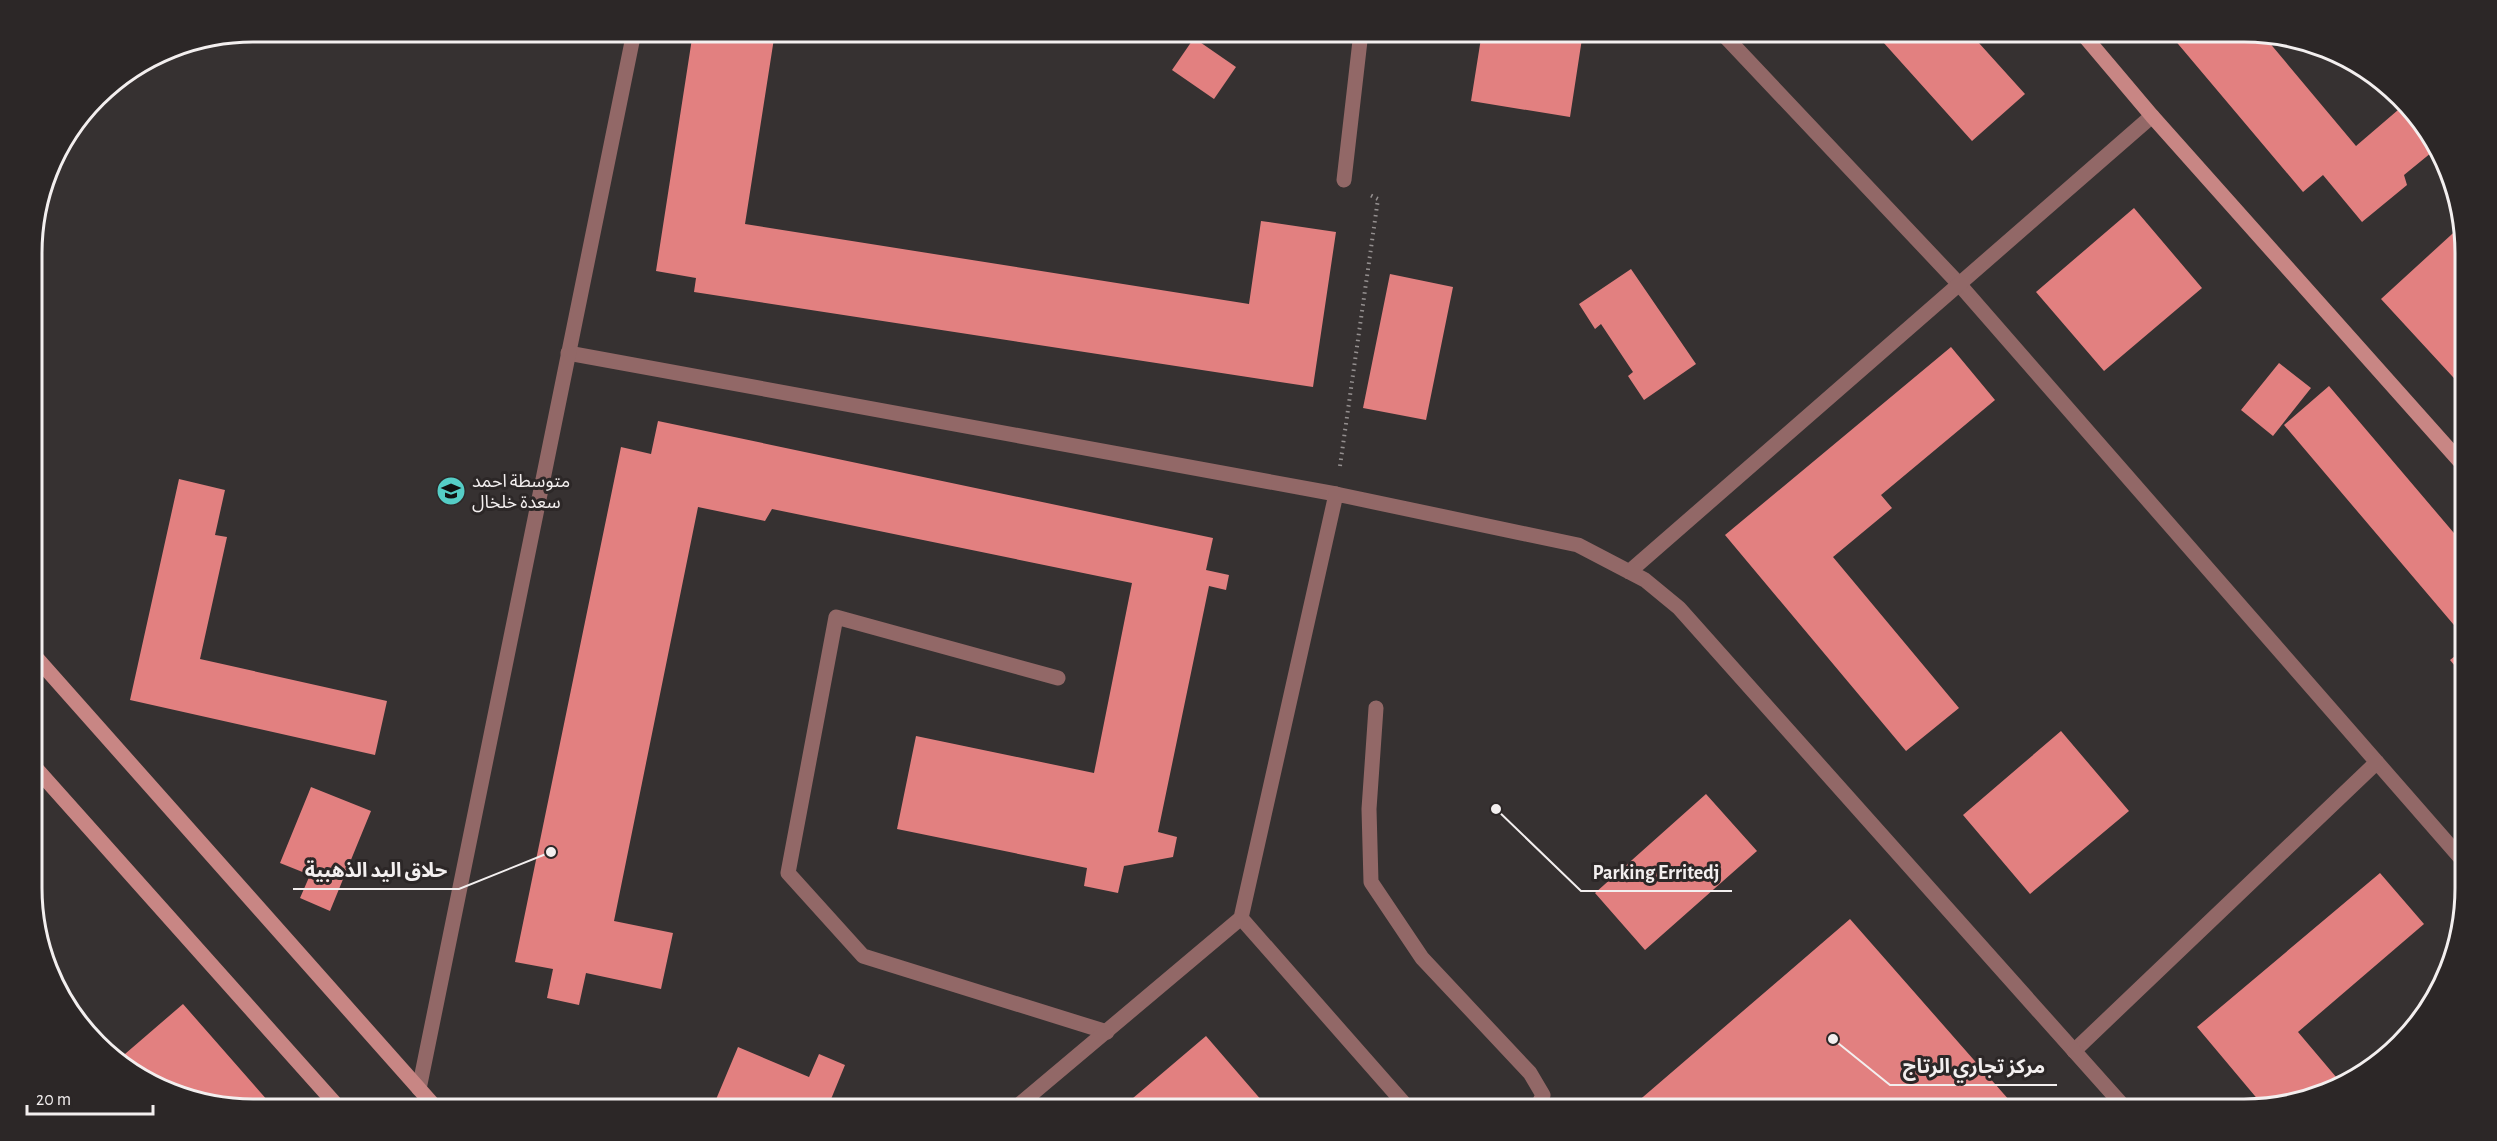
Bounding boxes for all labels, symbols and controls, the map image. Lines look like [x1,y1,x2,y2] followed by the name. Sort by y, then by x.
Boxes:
[472,473,570,513] place label: متوسطة احمد سعدة خلخال
[435,475,467,507] school or university icon: متوسطة احمد سعدة خلخال
[293,851,459,889] callout: حلاق اليد الذهبية
[1581,853,1732,891] callout: Parking Erritedj
[305,860,448,882] text: حلاق اليد الذهبية
[1593,863,1720,883] text: Parking Erritedj
[1890,1047,2057,1085] callout: مركز تجاري الرتاج
[1903,1057,2045,1083] text: مركز تجاري الرتاج
[27,1078,153,1116] scale bar
[36,1091,71,1109] text: 20 m

